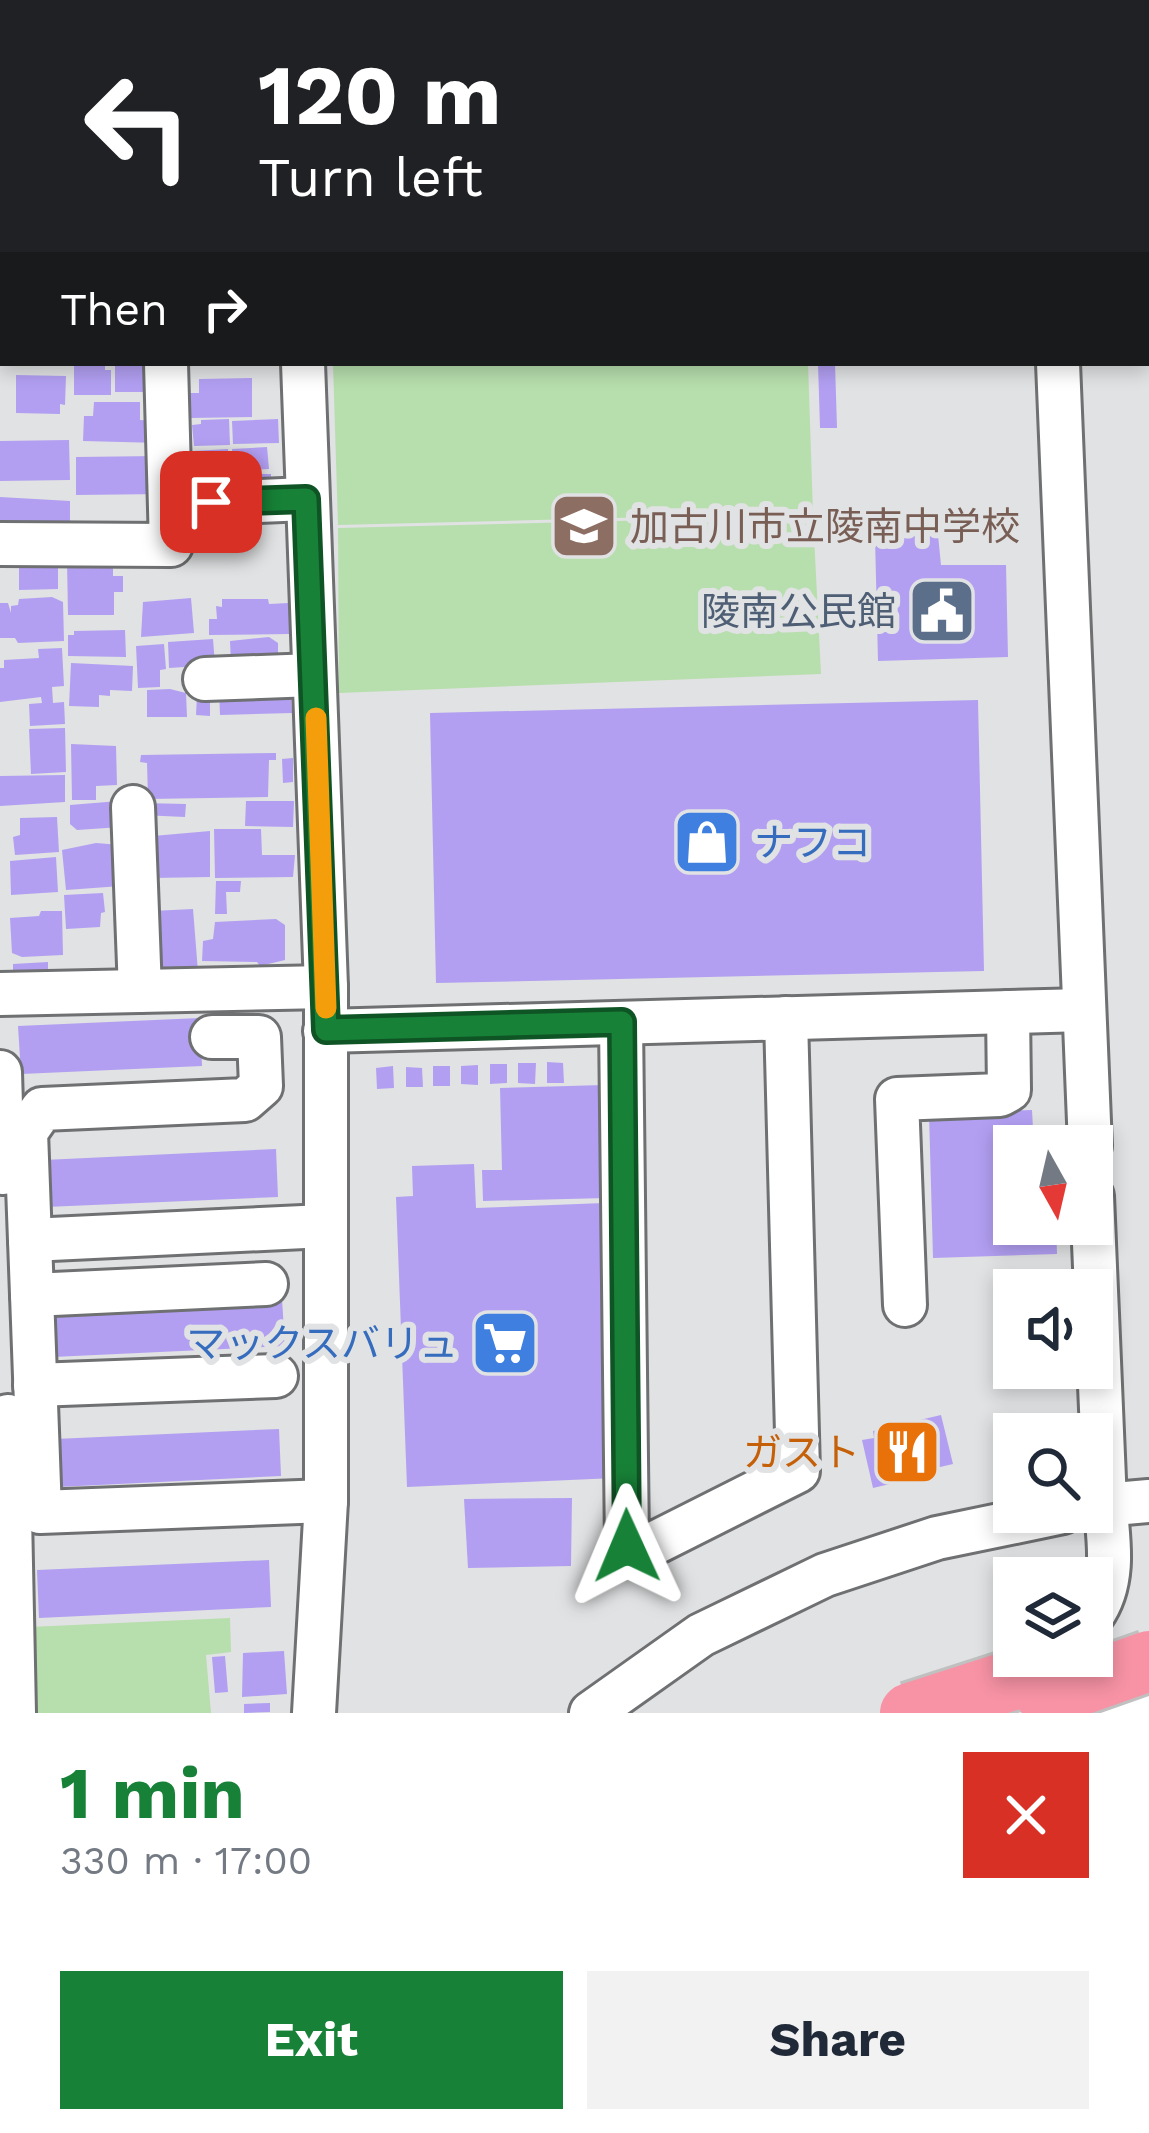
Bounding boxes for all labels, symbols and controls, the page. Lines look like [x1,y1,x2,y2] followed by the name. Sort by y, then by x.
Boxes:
[258,46,501,144] text: 120 m
[60,48,216,204] icon: left
[258,146,483,209] text: Turn left
[192,276,258,342] icon: right
[60,283,168,336] text: Then
[160,451,262,553] pin
[178,469,244,535] icon: arrive
[549,491,619,561] school or university icon: 加古川市立陵南中学校
[630,504,1020,549] place label: 加古川市立陵南中学校
[907,576,977,646] public building icon: 陵南公民館
[701,589,896,634] place label: 陵南公民館
[672,807,742,877] shop icon: ナフコ
[754,820,871,865] place label: ナフコ
[993,1125,1113,1245] north arrow
[993,1125,1113,1677] map controls
[993,1269,1113,1389] button: sound
[470,1308,540,1378] supermarket icon: マックスバリュ
[186,1321,458,1366] place label: マックスバリュ
[993,1413,1113,1533] button: search
[872,1417,942,1487] restaurant icon: ガスト
[743,1430,860,1475] place label: ガスト
[564,1483,690,1609] position arrow
[993,1557,1113,1677] button: layers
[60,1751,245,1835] text: 1 min
[963,1752,1089,1878] button: close
[60,1838,312,1883] text: 330 m · 17:00
[60,1971,563,2109] button: Exit
[587,1971,1089,2109] button: Share

